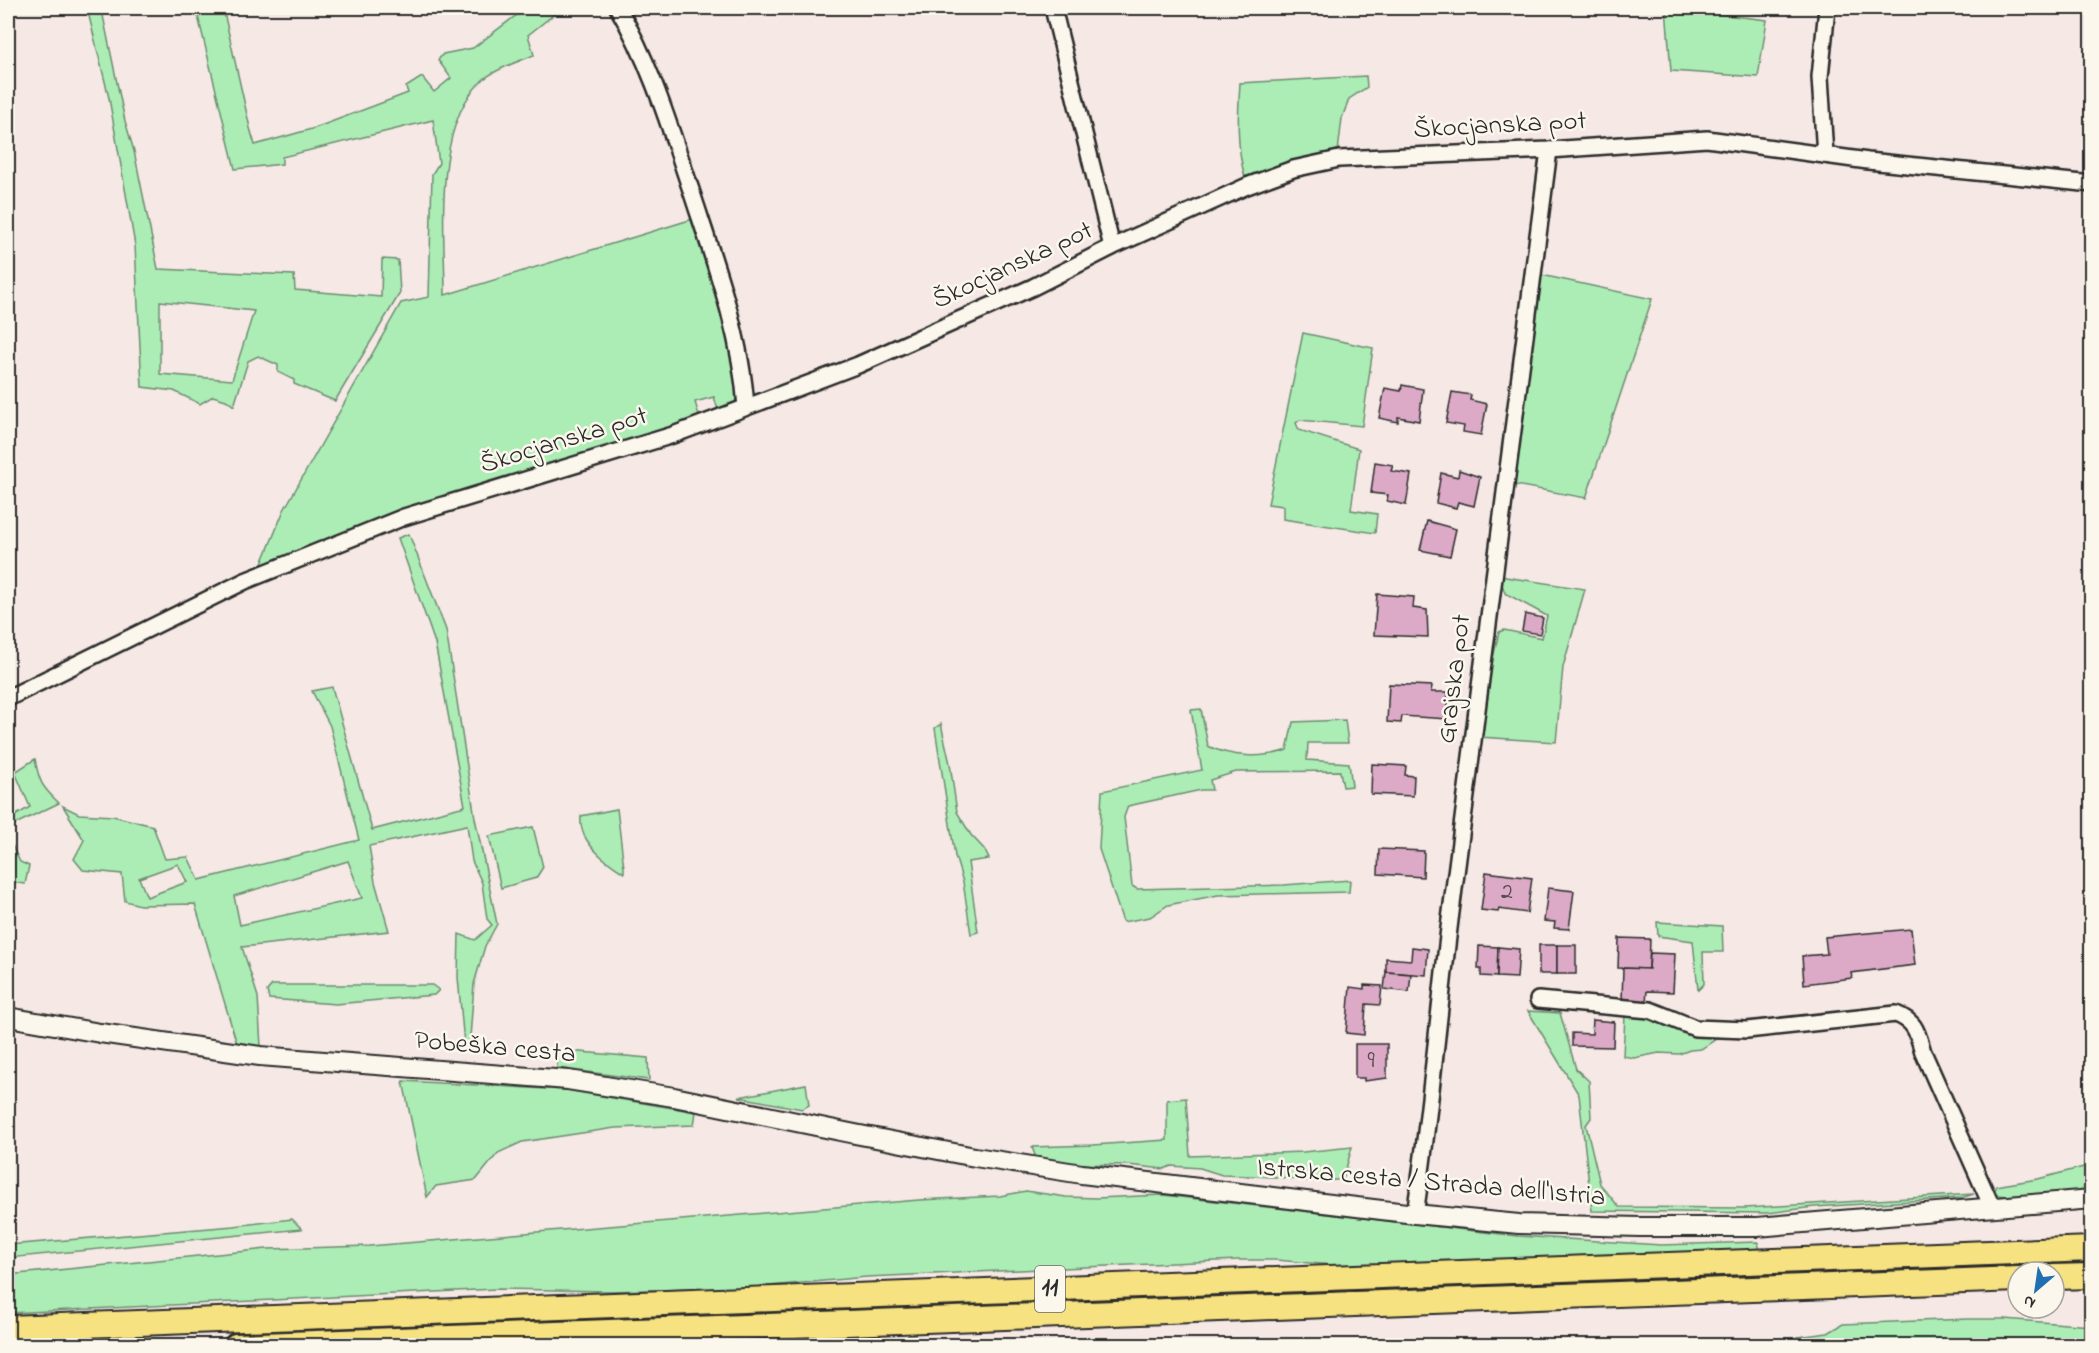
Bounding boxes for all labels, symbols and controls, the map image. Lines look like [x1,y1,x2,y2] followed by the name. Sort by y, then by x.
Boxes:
[1413,102,1587,150] street label: Škocjanska pot
[926,212,1100,320] street label: Škocjanska pot
[475,397,653,485] street label: Škocjanska pot
[1428,612,1482,746] street label: Grajska pot
[1501,875,1513,910] house number: 2
[413,1022,577,1074] street label: Pobeška cesta
[1367,1044,1375,1079] house number: 9
[1255,1148,1607,1218] street label: Istrska cesta / Strada dell'Istria
[2006,1260,2066,1320] north arrow
[1035,1266,1065,1312] road number: 11
[2019,1288,2040,1314] text: N

